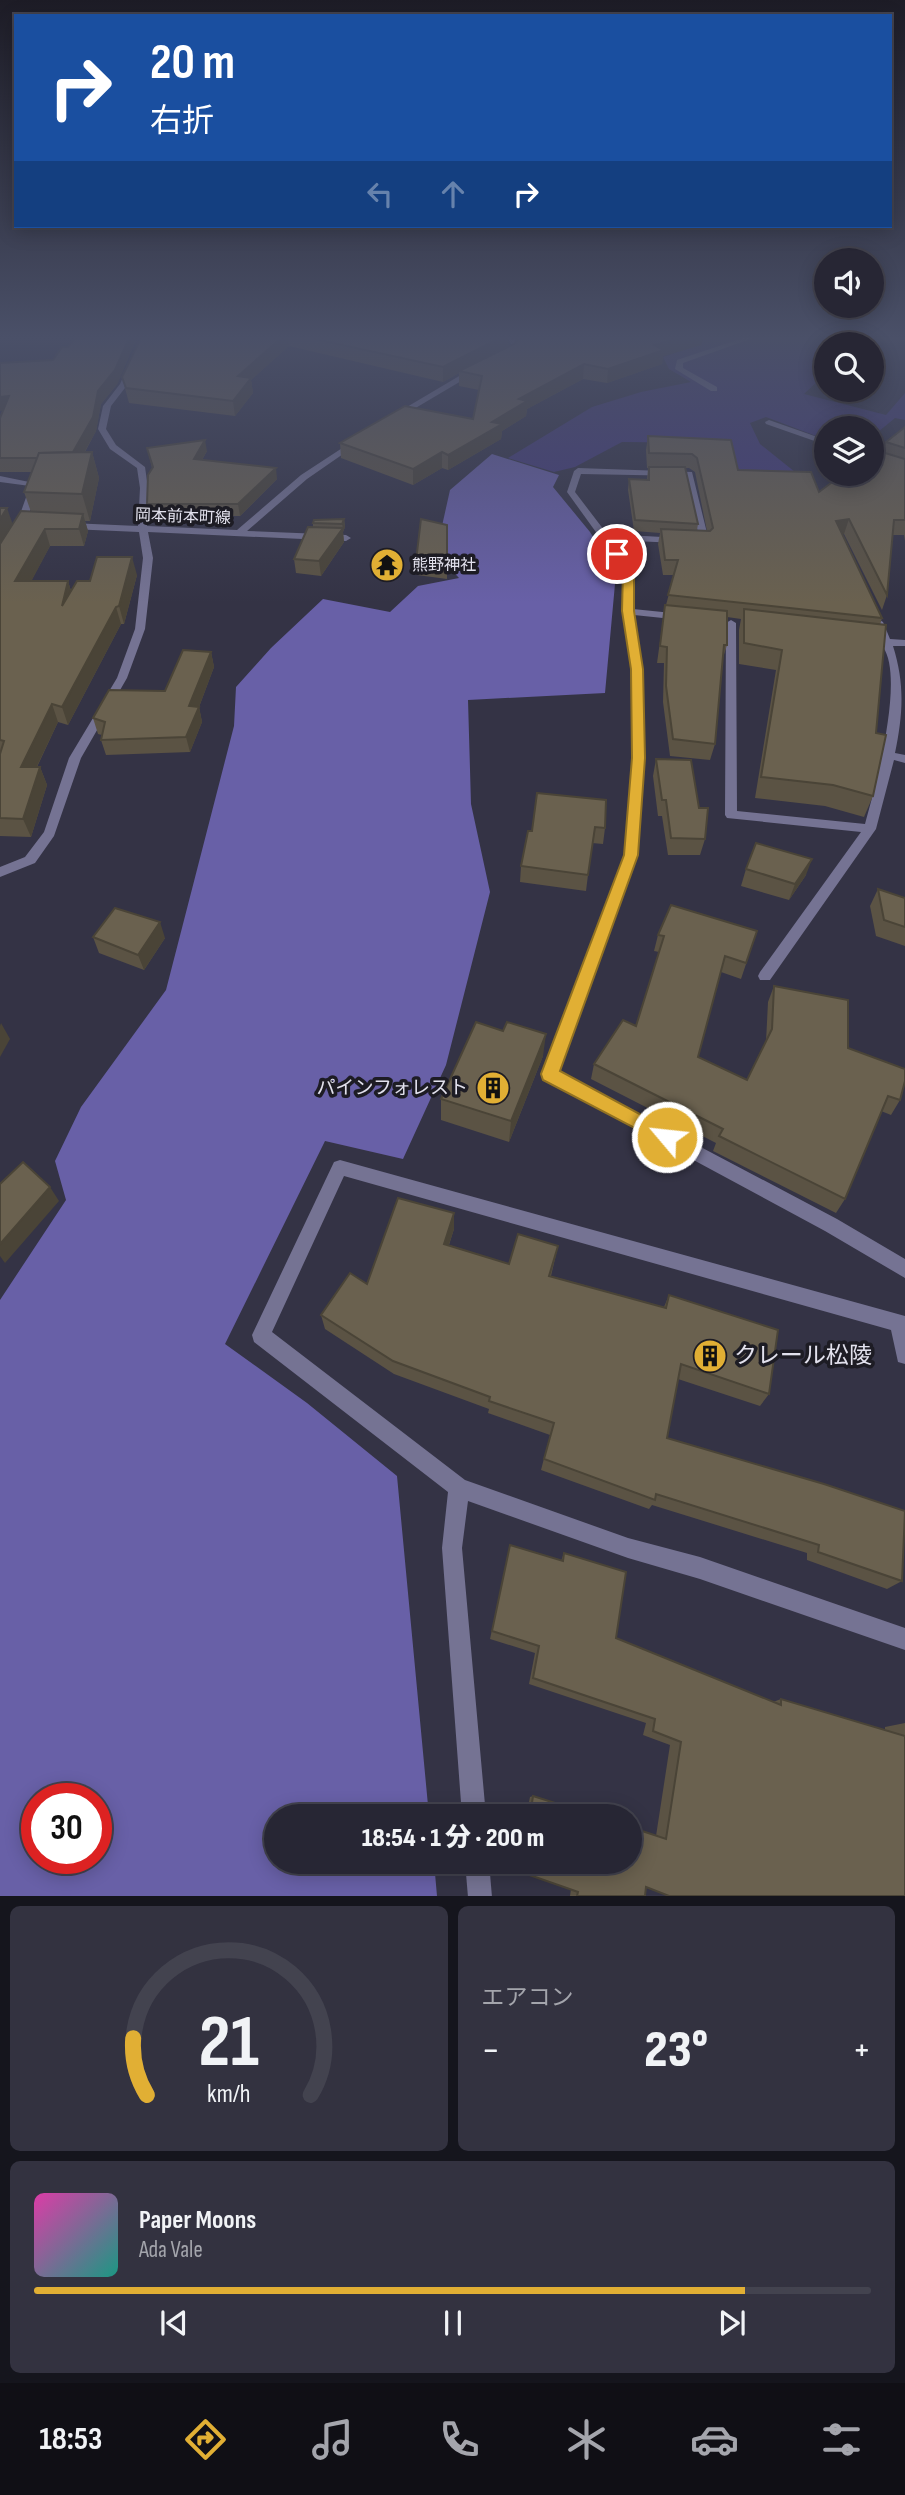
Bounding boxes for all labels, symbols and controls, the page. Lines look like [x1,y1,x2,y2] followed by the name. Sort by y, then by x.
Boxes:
[150,34,235,93] text: 20 m
[35,42,126,133] icon: right
[150,102,214,141] text: 右折
[361,175,399,213] icon: left
[434,175,472,213] icon: ahead
[507,175,545,213] icon: right
[814,248,884,486] map controls
[814,248,884,318] button: sound
[814,332,884,402] button: search
[814,416,884,486] button: layers
[135,506,231,528] street label: 岡本前本町線
[587,524,647,584] pin
[598,535,636,573] icon: arrive
[368,546,406,584] temple icon: 熊野神社
[412,556,476,575] place label: 熊野神社
[474,1069,512,1107] building icon: パインフォレスト
[317,1077,468,1100] place label: パインフォレスト
[630,1100,704,1174] position arrow
[691,1337,729,1375] building icon: クレール松陵
[734,1342,872,1370] place label: クレール松陵
[21,1783,112,1874] speed limit sign: 30
[362,1823,544,1854] text: 18:54 · 1 分 · 200 m
[482,1984,574,2012] text: エアコン
[198,1999,259,2087] text: 21
[644,2019,708,2082] text: 23°
[482,2028,500,2073] text: −
[852,2028,871,2073] text: +
[207,2078,250,2109] text: km/h
[139,2205,256,2236] text: Paper Moons
[139,2236,203,2264] text: Ada Vale
[155,2304,193,2342] icon: previous
[434,2304,472,2342] icon: pause
[713,2304,751,2342] icon: next
[181,2415,230,2464] icon: directions
[308,2415,357,2464] icon: music
[435,2415,484,2464] icon: phone
[562,2415,611,2464] icon: climate
[690,2415,739,2464] icon: car
[817,2415,866,2464] icon: filters
[39,2420,102,2459] text: 18:53

